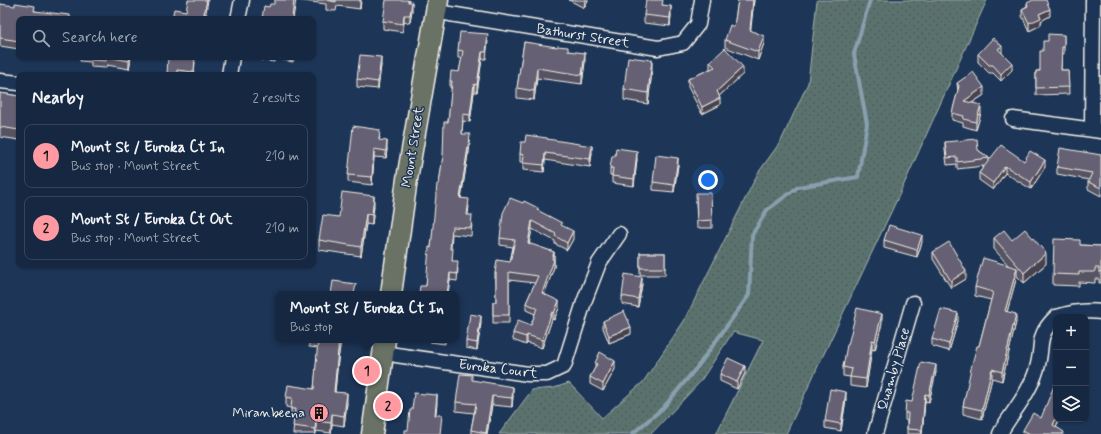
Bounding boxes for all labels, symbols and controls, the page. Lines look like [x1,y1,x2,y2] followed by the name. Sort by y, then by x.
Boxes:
[16,16,316,60] search box
[535,20,632,52] street label: Bathurst Street
[30,27,52,49] icon: search
[62,28,138,48] text: Search here
[32,87,84,109] text: Nearby
[253,90,300,107] text: 2 results
[398,105,428,189] street label: Mount Street
[71,138,225,158] text: Mount St / Euroka Ct In
[43,148,49,165] text: 1
[265,148,299,165] text: 210 m
[71,158,200,175] text: Bus stop · Mount Street
[698,170,718,190] your location
[71,210,232,230] text: Mount St / Euroka Ct Out
[43,220,49,237] text: 2
[265,220,299,237] text: 210 m
[71,230,200,247] text: Bus stop · Mount Street
[275,291,459,343] popup
[290,299,444,319] text: Mount St / Euroka Ct In
[1053,314,1089,422] map controls
[1053,314,1089,350] button: +
[290,319,333,336] text: Bus stop
[874,326,914,412] street label: Quamby Place
[1053,350,1089,386] button: −
[458,355,539,383] street label: Euroka Court
[354,356,380,386] pin: 1
[1053,386,1089,422] button: layers
[375,391,401,421] pin: 2
[308,402,330,424] building icon: Miranbeena
[232,404,305,422] place label: Miranbeena

